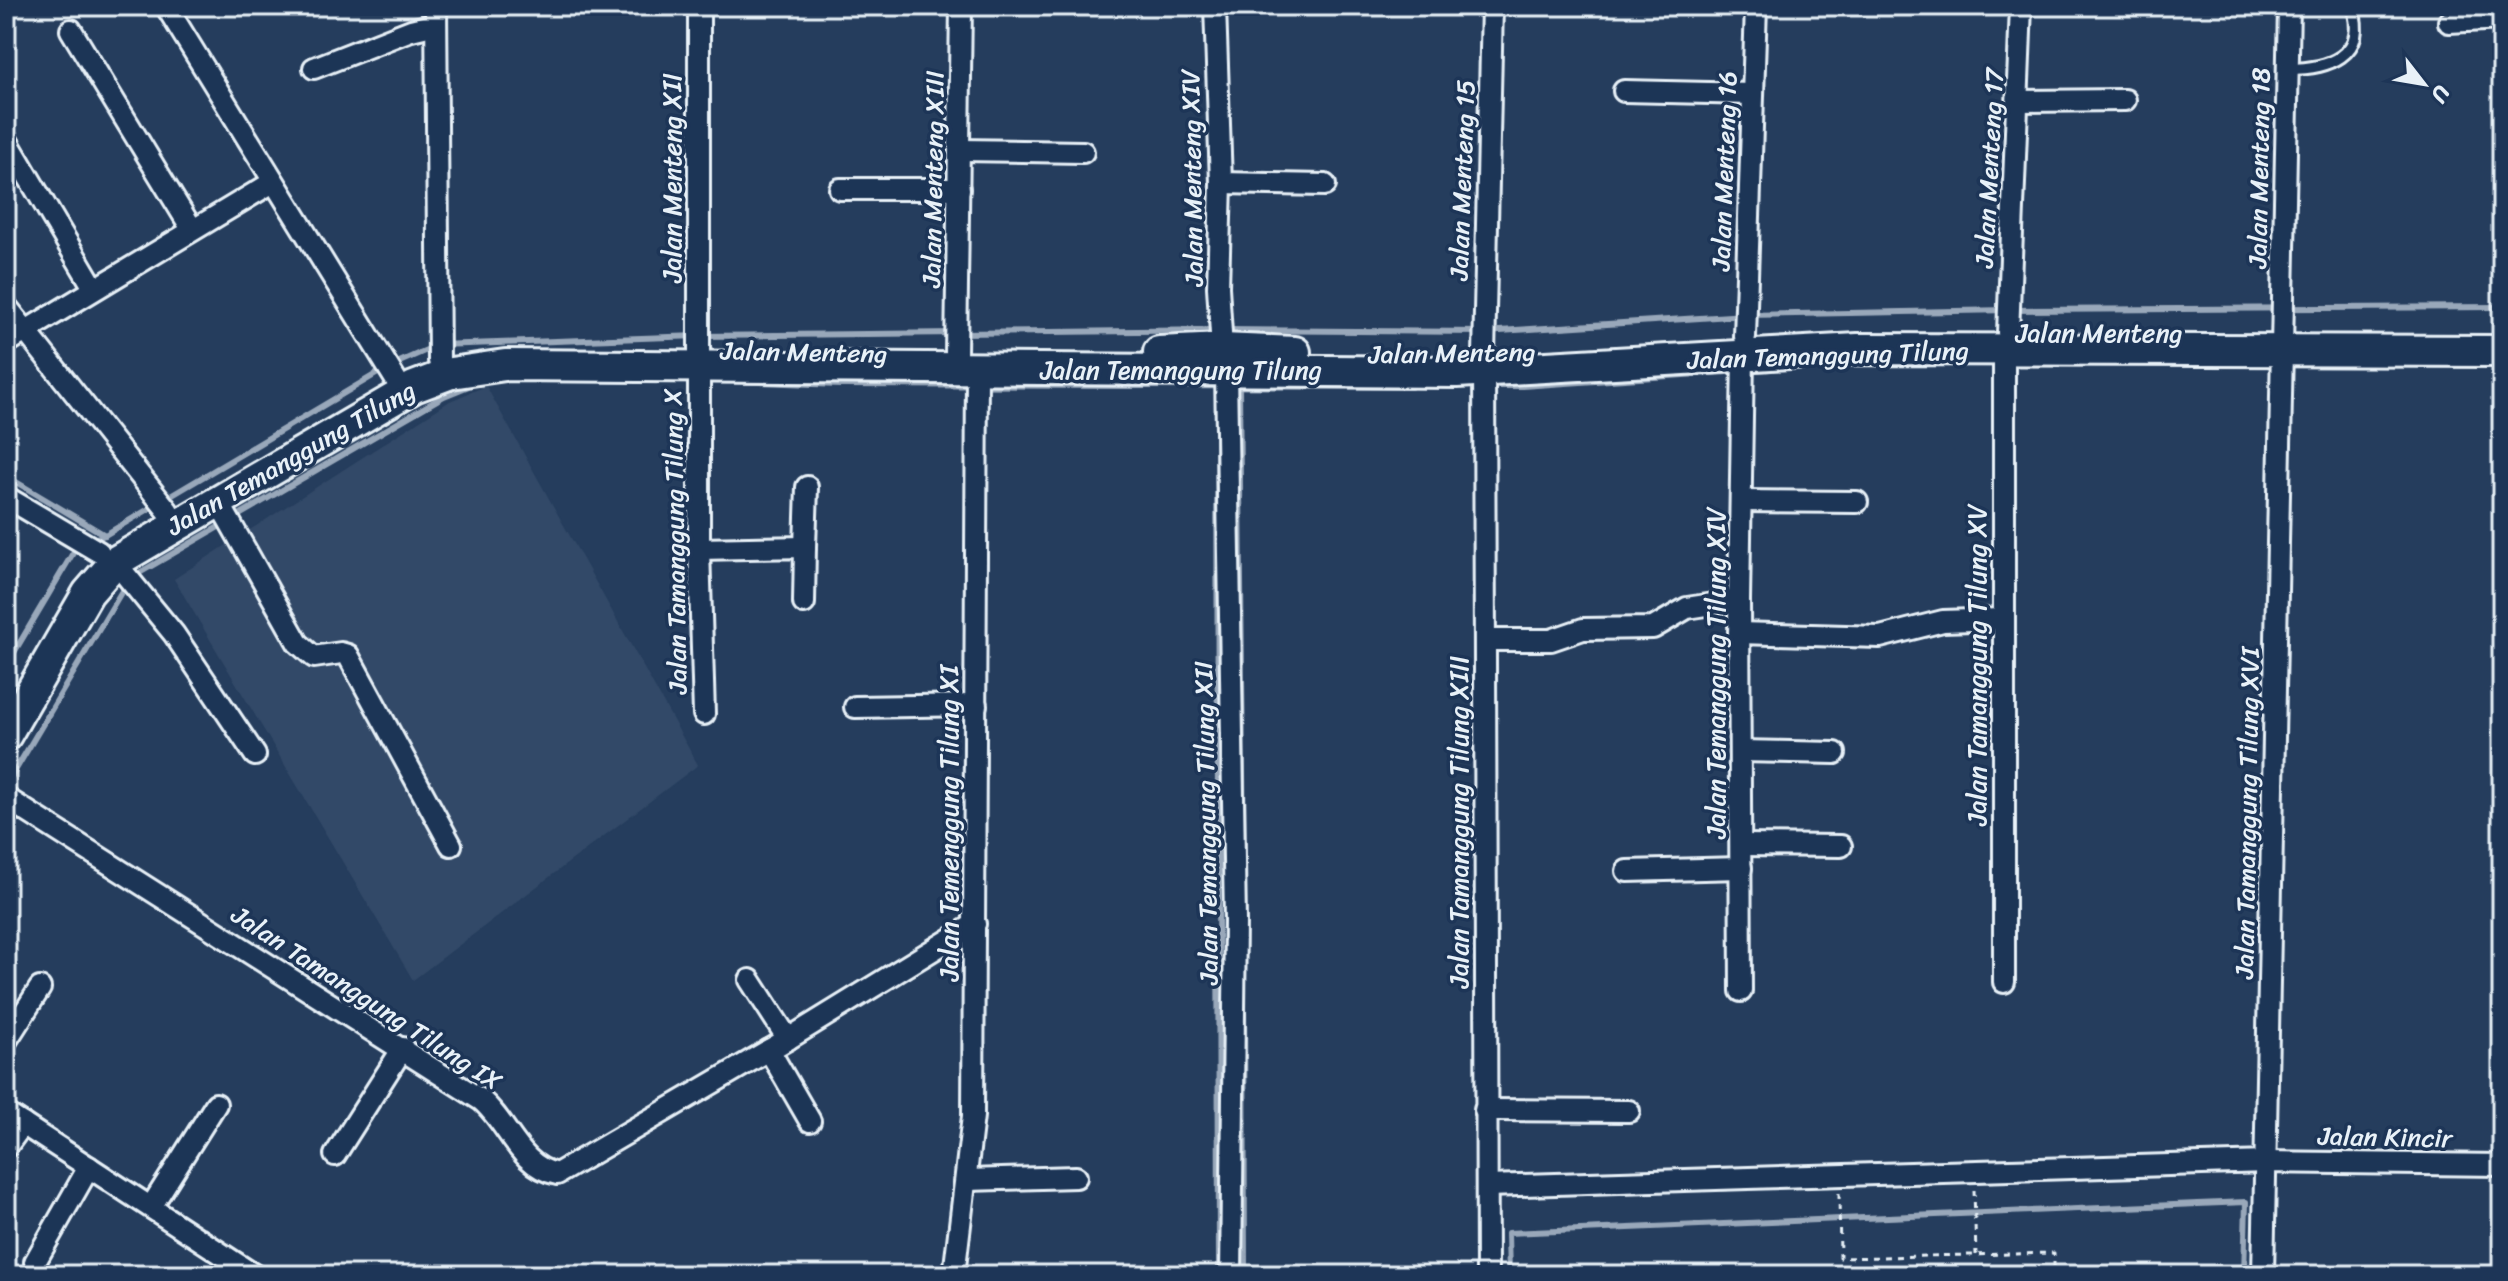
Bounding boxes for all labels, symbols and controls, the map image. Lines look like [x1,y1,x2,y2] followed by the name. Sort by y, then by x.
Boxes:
[2384,44,2464,124] north arrow
[1961,65,2017,270] street label: Jalan Menteng 17
[2234,67,2284,270] street label: Jalan Menteng 18
[1167,68,1217,288] street label: Jalan Menteng XIV
[908,70,958,289] street label: Jalan Menteng XIII
[1697,70,1750,273] street label: Jalan Menteng 16
[649,73,695,284] street label: Jalan Menteng XII
[2420,78,2461,112] text: U
[1435,79,1488,282] street label: Jalan Menteng 15
[2014,310,2183,356] street label: Jalan Menteng
[1685,327,1970,383] street label: Jalan Temanggung Tilung
[719,328,888,376] street label: Jalan Menteng
[1367,329,1536,377] street label: Jalan Menteng
[1039,347,1322,393] street label: Jalan Temanggung Tilung
[157,368,425,549] street label: Jalan Temanggung Tilung
[649,388,701,695] street label: Jalan Tamanggung Tilung X
[1954,503,2000,827] street label: Jalan Tamanggung Tilung XV
[1693,506,1739,840] street label: Jalan Temanggung Tilung XIV
[2221,645,2273,980] street label: Jalan Tamanggung Tilung XVI
[1436,656,1482,989] street label: Jalan Tamanggung Tilung XIII
[1180,661,1232,986] street label: Jalan Temanggung Tilung XII
[926,663,972,982] street label: Jalan Temenggung Tilung XI
[221,892,512,1103] street label: Jalan Tamanggung Tilung IX
[2316,1113,2454,1161] street label: Jalan Kincir

